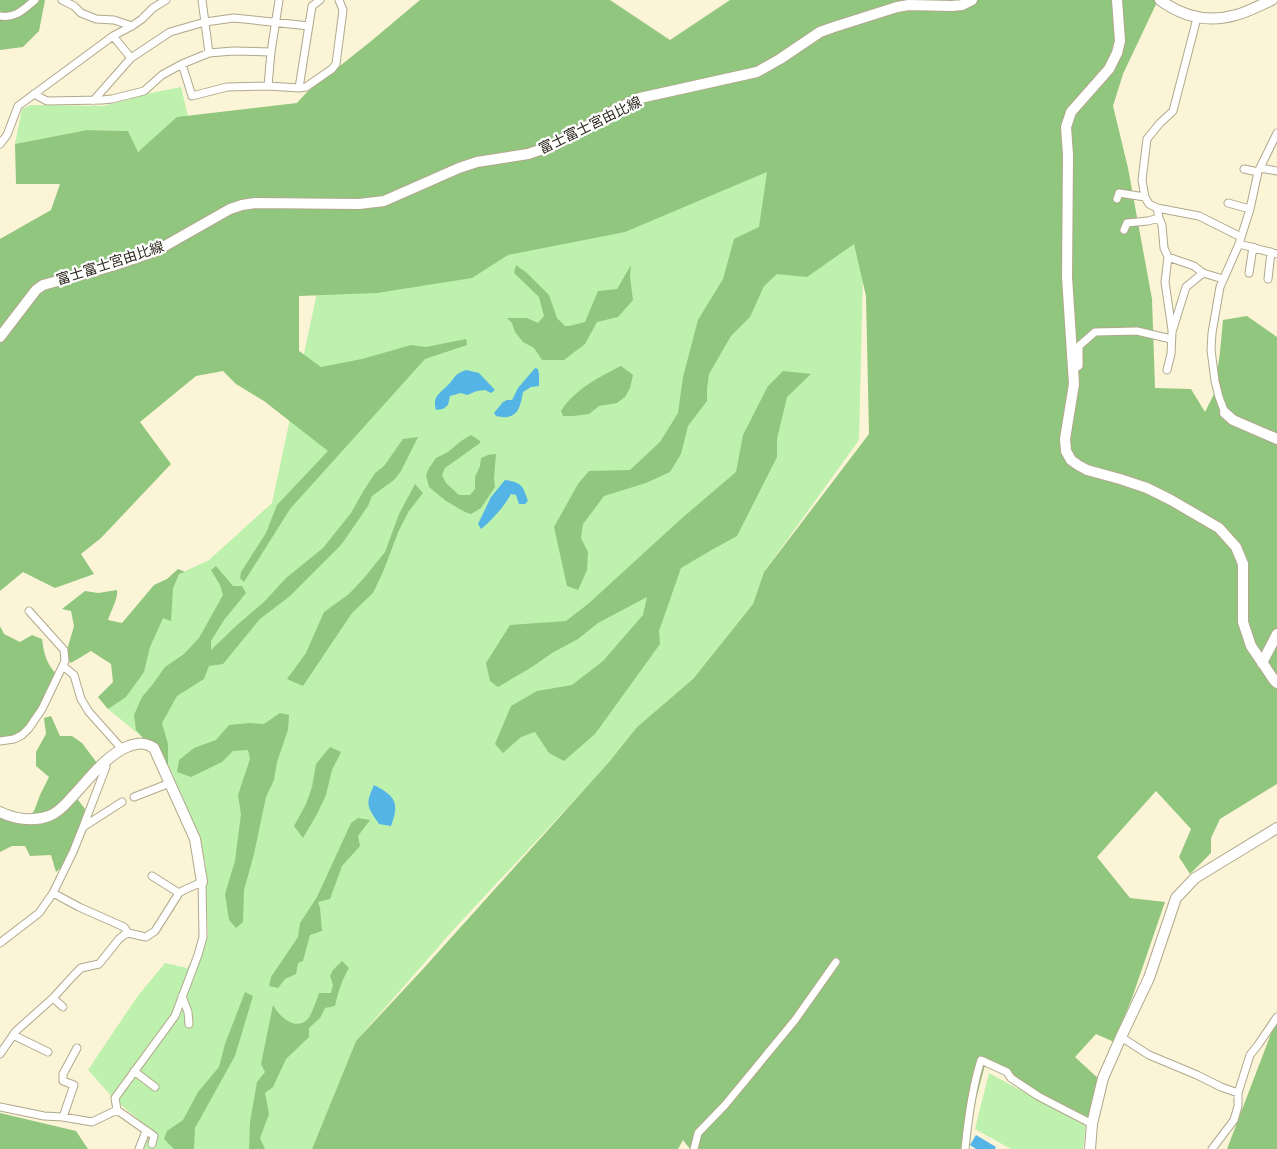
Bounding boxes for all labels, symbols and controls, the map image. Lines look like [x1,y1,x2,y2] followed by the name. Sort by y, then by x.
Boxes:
[536,92,645,159] street label: 富士富士宮由比線
[54,237,166,290] street label: 富士富士宮由比線

